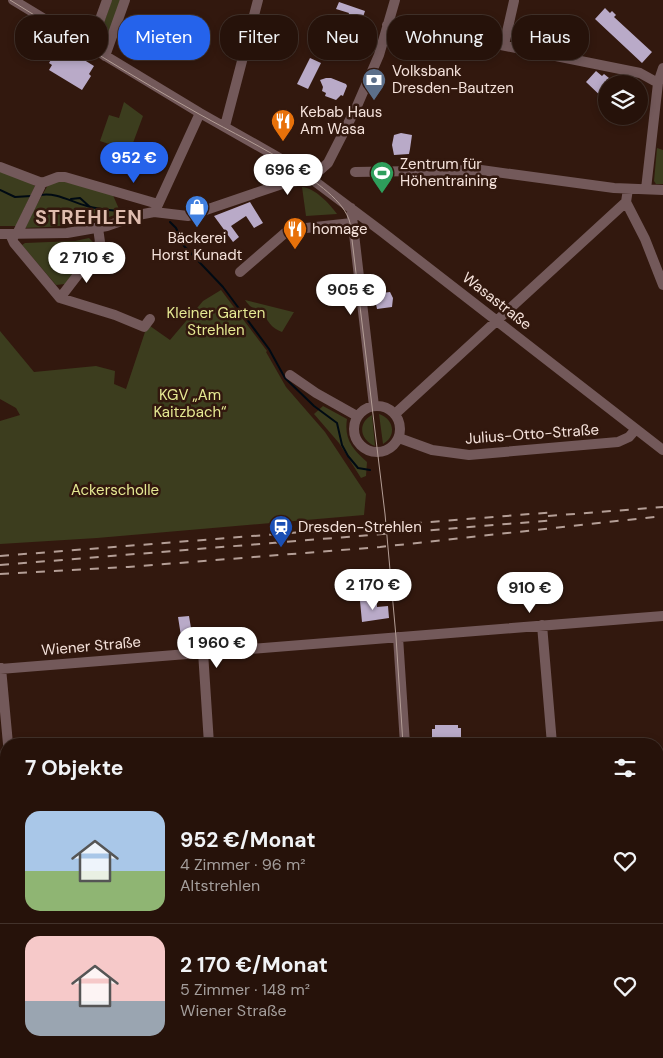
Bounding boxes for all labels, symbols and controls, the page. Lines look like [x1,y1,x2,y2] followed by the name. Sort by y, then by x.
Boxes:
[15,15,108,60] chip: Kaufen
[118,15,210,60] chip: Mieten
[220,15,298,60] chip: Filter
[308,15,377,60] chip: Neu
[387,15,502,60] chip: Wohnung
[512,15,589,60] chip: Haus
[392,61,514,98] place label: Volksbank Dresden-Bautzen
[361,67,387,101] bank icon: Volksbank Dresden-Bautzen
[598,75,648,125] map controls
[598,75,648,125] button: layers
[300,102,382,139] place label: Kebab Haus Am Wasa
[270,108,296,142] restaurant icon: Kebab Haus Am Wasa
[99,142,169,184] pin: 952 €
[111,147,157,168] text: 952 €
[253,154,323,196] pin: 696 €
[400,154,497,191] place label: Zentrum für Höhentraining
[265,159,311,180] text: 696 €
[369,160,395,194] sports icon: Zentrum für Höhentraining
[184,194,210,228] shop icon: Bäckerei Horst Kunadt
[35,204,143,230] district label: STREHLEN
[282,216,308,250] restaurant icon: homage
[312,219,368,239] place label: homage
[152,228,243,265] place label: Bäckerei Horst Kunadt
[41,242,133,284] pin: 2 710 €
[59,247,115,268] text: 2 710 €
[458,268,536,334] street label: Wasastraße
[316,274,386,316] pin: 905 €
[327,279,375,300] text: 905 €
[167,303,265,340] park label: Kleiner Garten Strehlen
[153,385,227,422] park label: KGV „Am Kaitzbach“
[464,419,600,449] street label: Julius-Otto-Straße
[71,480,159,500] park label: Ackerscholle
[268,514,294,548] station icon: Dresden-Strehlen
[298,517,422,537] place label: Dresden-Strehlen
[327,568,419,611] pin: 2 170 €
[495,572,565,614] pin: 910 €
[346,574,400,595] text: 2 170 €
[508,577,552,598] text: 910 €
[171,626,263,669] pin: 1 960 €
[40,632,142,660] street label: Wiener Straße
[188,632,246,653] text: 1 960 €
[25,754,123,782] text: 7 Objekte
[611,754,639,782] icon: filters
[180,826,316,854] text: 952 €/Monat
[65,831,125,891] icon: home
[611,847,639,875] icon: heart
[180,854,306,875] text: 4 Zimmer · 96 m²
[180,875,260,896] text: Altstrehlen
[180,951,328,979] text: 2 170 €/Monat
[65,956,125,1016] icon: home
[611,972,639,1000] icon: heart
[180,979,310,1000] text: 5 Zimmer · 148 m²
[180,1000,286,1021] text: Wiener Straße

